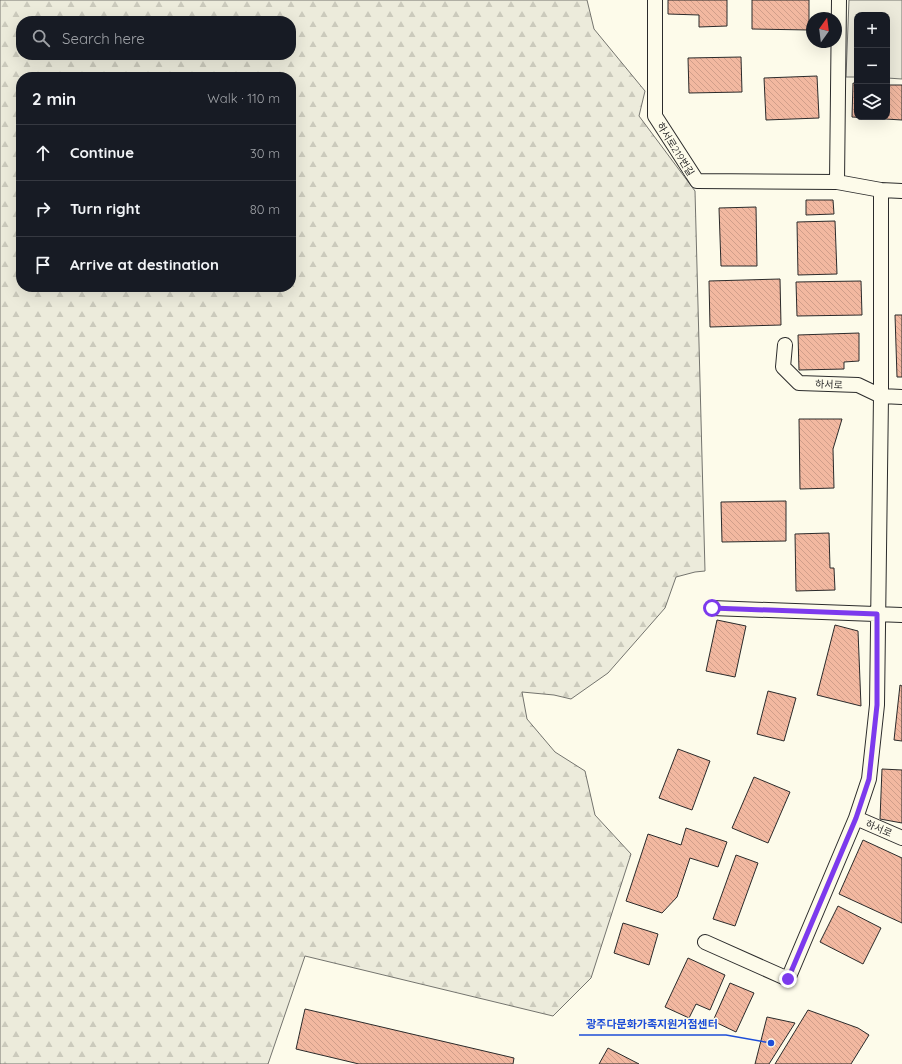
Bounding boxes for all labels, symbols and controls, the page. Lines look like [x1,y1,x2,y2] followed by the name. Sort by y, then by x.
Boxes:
[806,12,842,48] north arrow
[854,12,890,120] map controls
[854,12,890,48] button: +
[16,16,296,60] search box
[30,27,52,49] icon: search
[62,29,145,48] text: Search here
[854,48,890,84] button: −
[854,84,890,120] button: layers
[32,88,76,109] text: 2 min
[207,90,280,106] text: Walk · 110 m
[654,120,697,179] street label: 하서로219번길
[32,142,54,164] icon: ahead
[70,143,134,162] text: Continue
[250,145,280,161] text: 30 m
[32,198,54,220] icon: right
[70,199,141,218] text: Turn right
[250,201,280,217] text: 80 m
[32,254,54,276] icon: arrive
[70,255,219,274] text: Arrive at destination
[815,378,843,391] street label: 하서로
[703,599,721,617] route start
[864,817,894,840] street label: 하서로
[779,970,797,988] route end
[579,1012,726,1035] callout: 광주다문화가족지원거점센터
[586,1017,718,1031] text: 광주다문화가족지원거점센터

